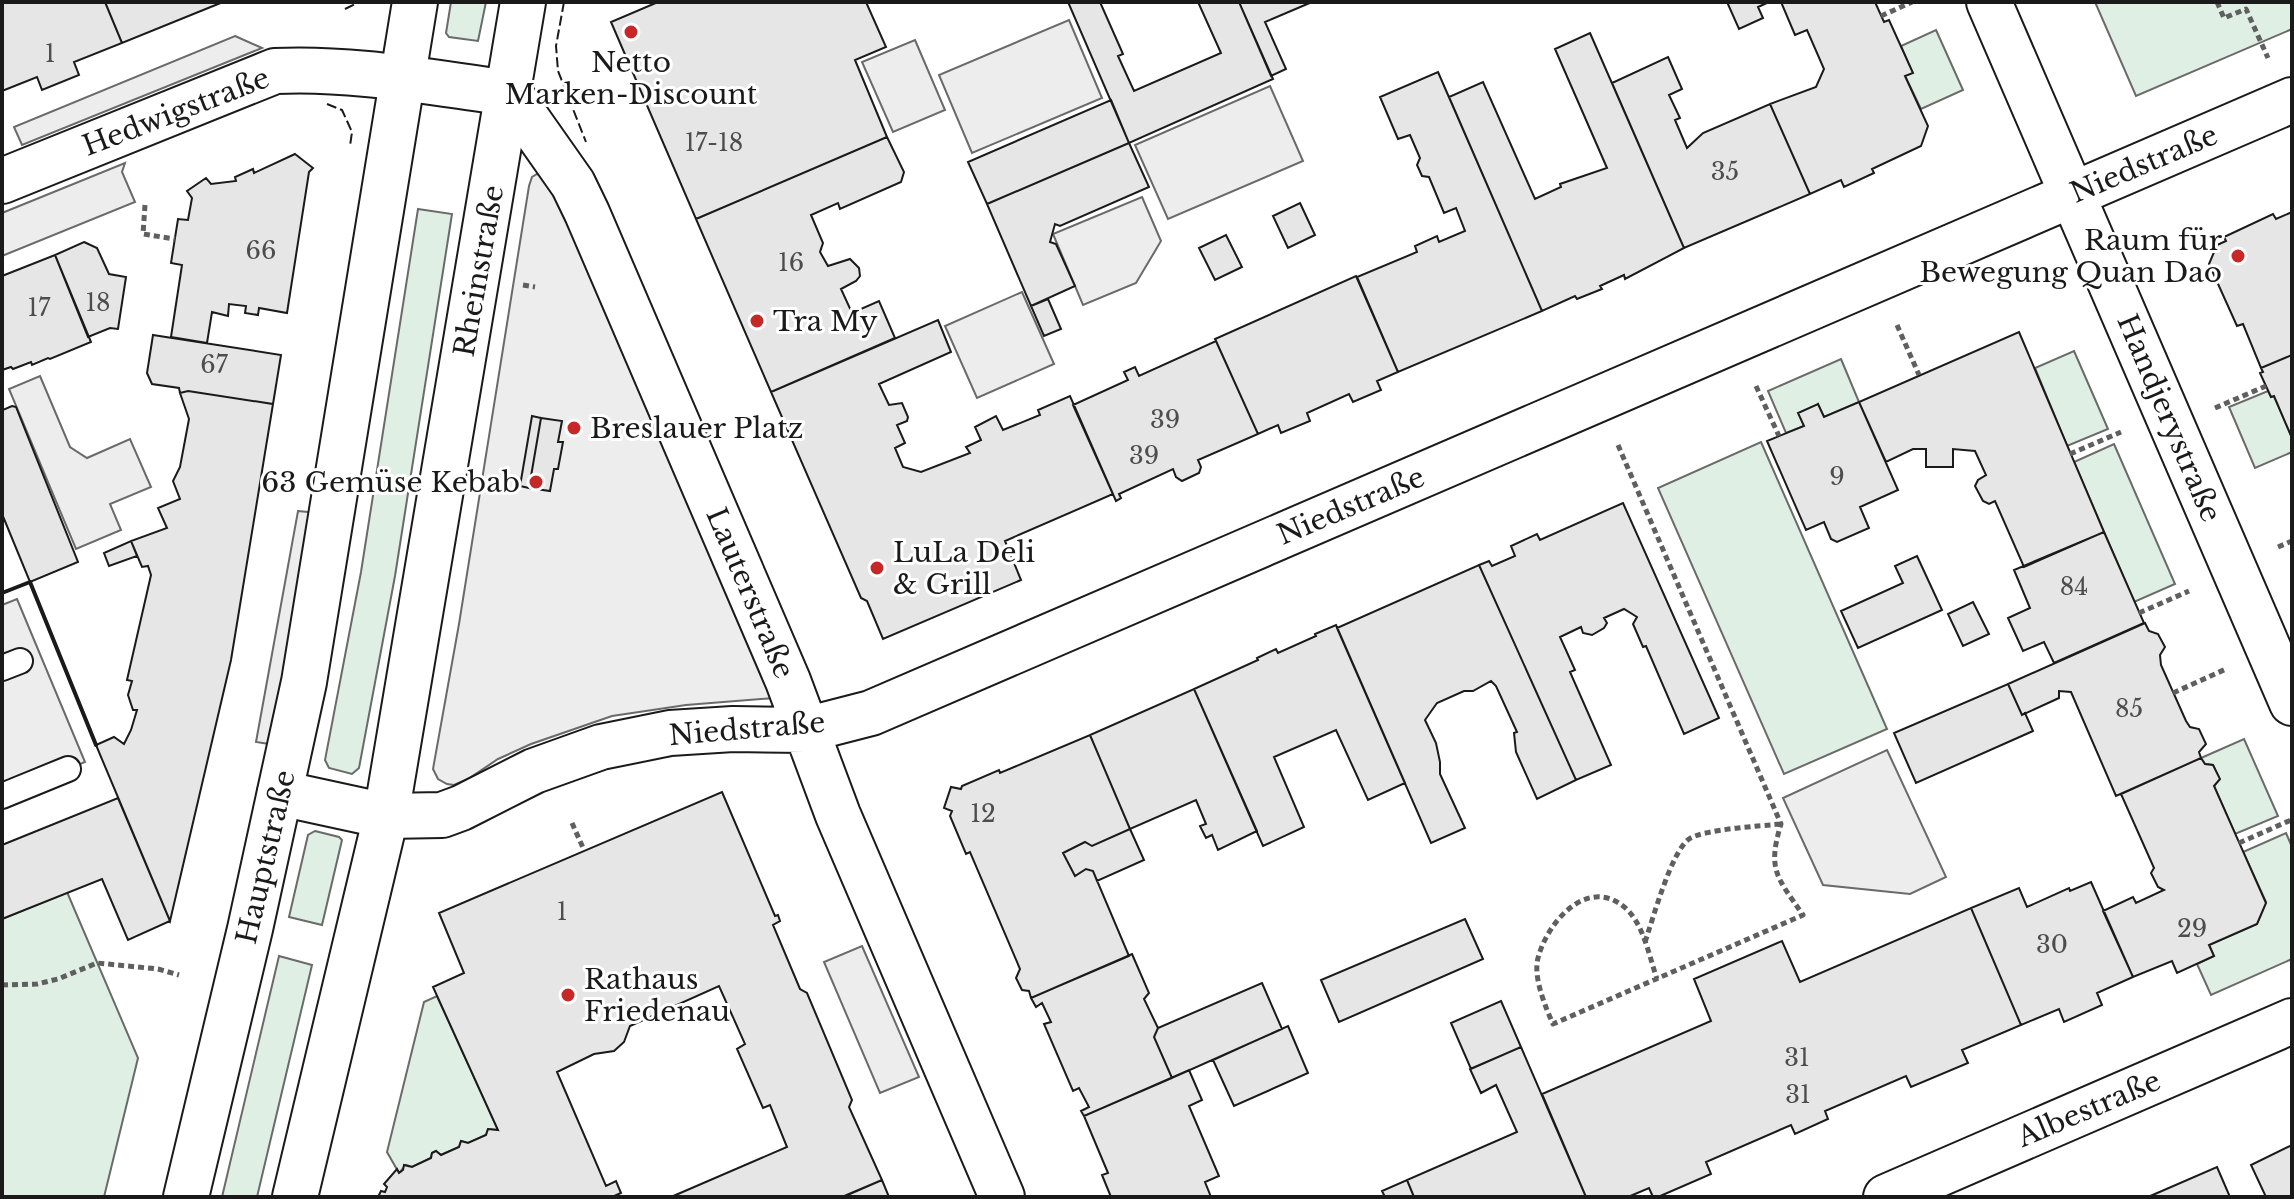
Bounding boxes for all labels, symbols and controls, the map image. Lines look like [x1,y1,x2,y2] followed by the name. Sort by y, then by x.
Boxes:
[622,23,640,41] marker: Netto Marken-Discount
[45,39,55,68] house number: 1
[505,45,758,112] place label: Netto Marken-Discount
[78,60,274,164] street label: Hedwigstraße
[2065,117,2223,211] street label: Niedstraße
[685,128,743,157] house number: 17-18
[1711,157,1739,186] house number: 35
[447,183,511,359] street label: Rheinstraße
[1920,223,2223,290] place label: Raum für Bewegung Quan Dao
[246,236,276,265] house number: 66
[2229,247,2247,265] marker: Raum für Bewegung Quan Dao
[778,248,804,277] house number: 16
[85,288,111,317] house number: 18
[28,293,51,322] house number: 17
[773,304,878,339] place label: Tra My
[2109,309,2229,527] street label: Handjerystraße
[748,312,766,330] marker: Tra My
[200,350,229,379] house number: 67
[1150,405,1180,434] house number: 39
[590,411,803,446] place label: Breslauer Platz
[565,419,583,437] marker: Breslauer Platz
[1129,441,1159,470] house number: 39
[1272,459,1430,553] street label: Niedstraße
[1829,462,1845,491] house number: 9
[261,465,520,500] place label: 63 Gemüse Kebab
[527,473,545,491] marker: 63 Gemüse Kebab
[698,502,802,684] street label: Lauterstraße
[893,535,1035,602] place label: LuLa Deli & Grill
[868,559,886,577] marker: LuLa Deli & Grill
[2060,572,2088,601] house number: 84
[2115,694,2143,723] house number: 85
[667,705,827,753] street label: Niedstraße
[229,767,303,947] street label: Hauptstraße
[970,799,996,828] house number: 12
[557,897,567,926] house number: 1
[2177,914,2207,943] house number: 29
[2036,930,2068,959] house number: 30
[584,962,730,1029] place label: Rathaus Friedenau
[559,986,577,1004] marker: Rathaus Friedenau
[1784,1043,1810,1072] house number: 31
[2011,1063,2166,1155] street label: Albestraße
[1785,1080,1811,1109] house number: 31

